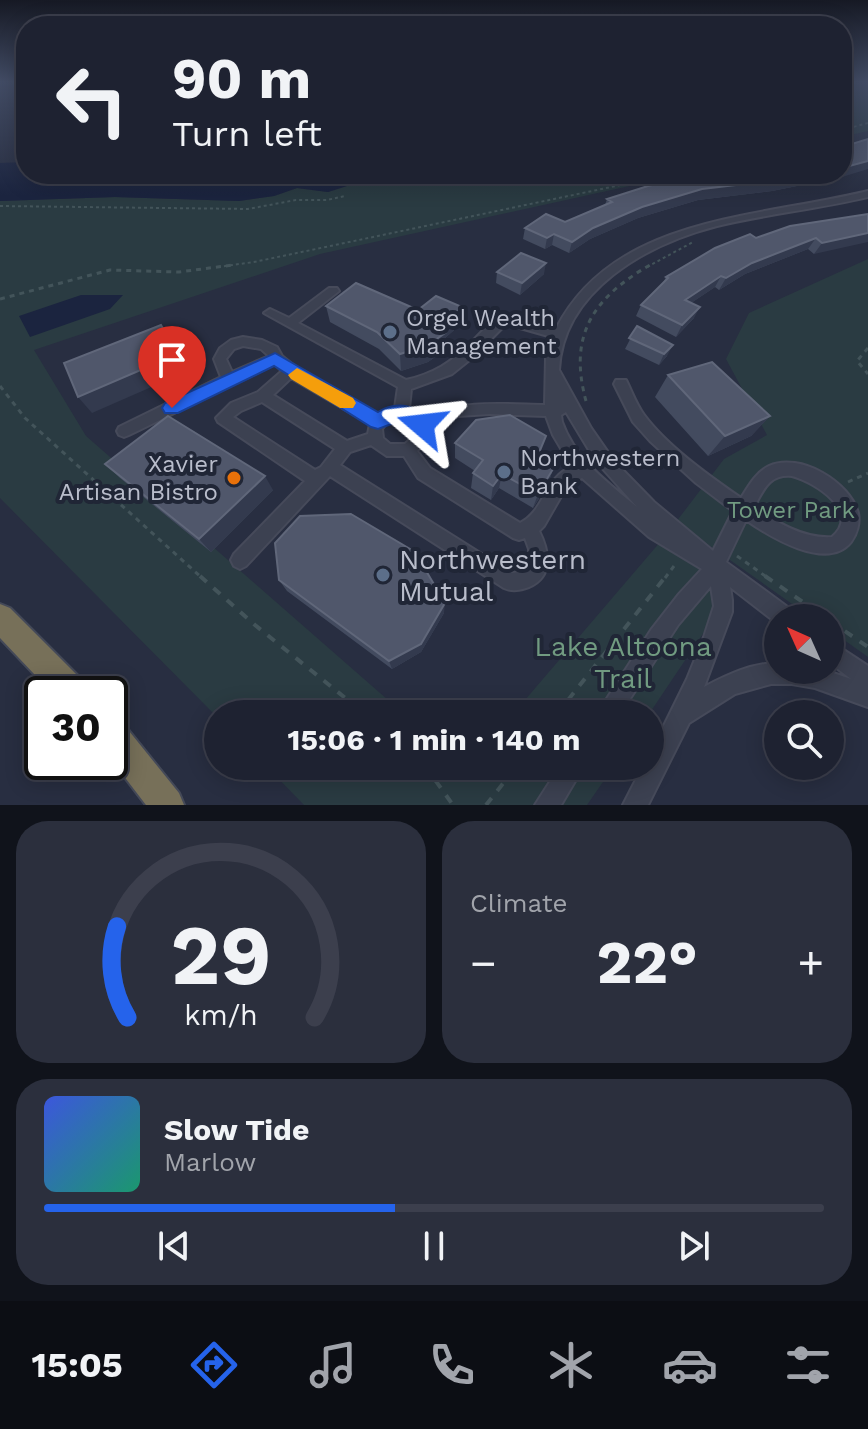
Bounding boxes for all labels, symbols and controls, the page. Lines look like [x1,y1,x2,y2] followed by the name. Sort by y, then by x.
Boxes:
[172,46,311,112] text: 90 m
[40,48,144,152] icon: left
[172,113,322,155] text: Turn left
[406,304,556,360] place label: Orgel Wealth Management
[381,323,399,341] marker: Orgel Wealth Management
[138,326,206,408] pin
[150,338,194,382] icon: arrive
[380,383,464,467] position arrow
[520,444,680,500] place label: Northwestern Bank
[59,450,218,506] place label: Xavier Artisan Bistro
[495,463,513,481] marker: Northwestern Bank
[225,469,243,487] marker: Xavier Artisan Bistro
[727,496,856,524] park label: Tower Park
[399,543,586,608] place label: Northwestern Mutual
[374,566,392,584] marker: Northwestern Mutual
[764,604,844,684] north arrow
[764,604,844,780] map controls
[534,630,712,695] park label: Lake Altoona Trail
[24,676,128,780] speed limit sign: 30
[764,700,844,780] button: search
[287,722,581,757] text: 15:06 · 1 min · 140 m
[470,888,568,918] text: Climate
[171,907,271,1004] text: 29
[596,927,698,998] text: 22°
[470,937,497,989] text: −
[797,937,824,989] text: +
[184,998,258,1032] text: km/h
[164,1112,309,1147] text: Slow Tide
[164,1147,256,1177] text: Marlow
[152,1224,196,1268] icon: previous
[412,1224,456,1268] icon: pause
[672,1224,716,1268] icon: next
[186,1337,242,1393] icon: directions
[305,1337,361,1393] icon: music
[424,1337,480,1393] icon: phone
[543,1337,599,1393] icon: climate
[662,1337,718,1393] icon: car
[780,1337,836,1393] icon: filters
[31,1344,123,1386] text: 15:05

